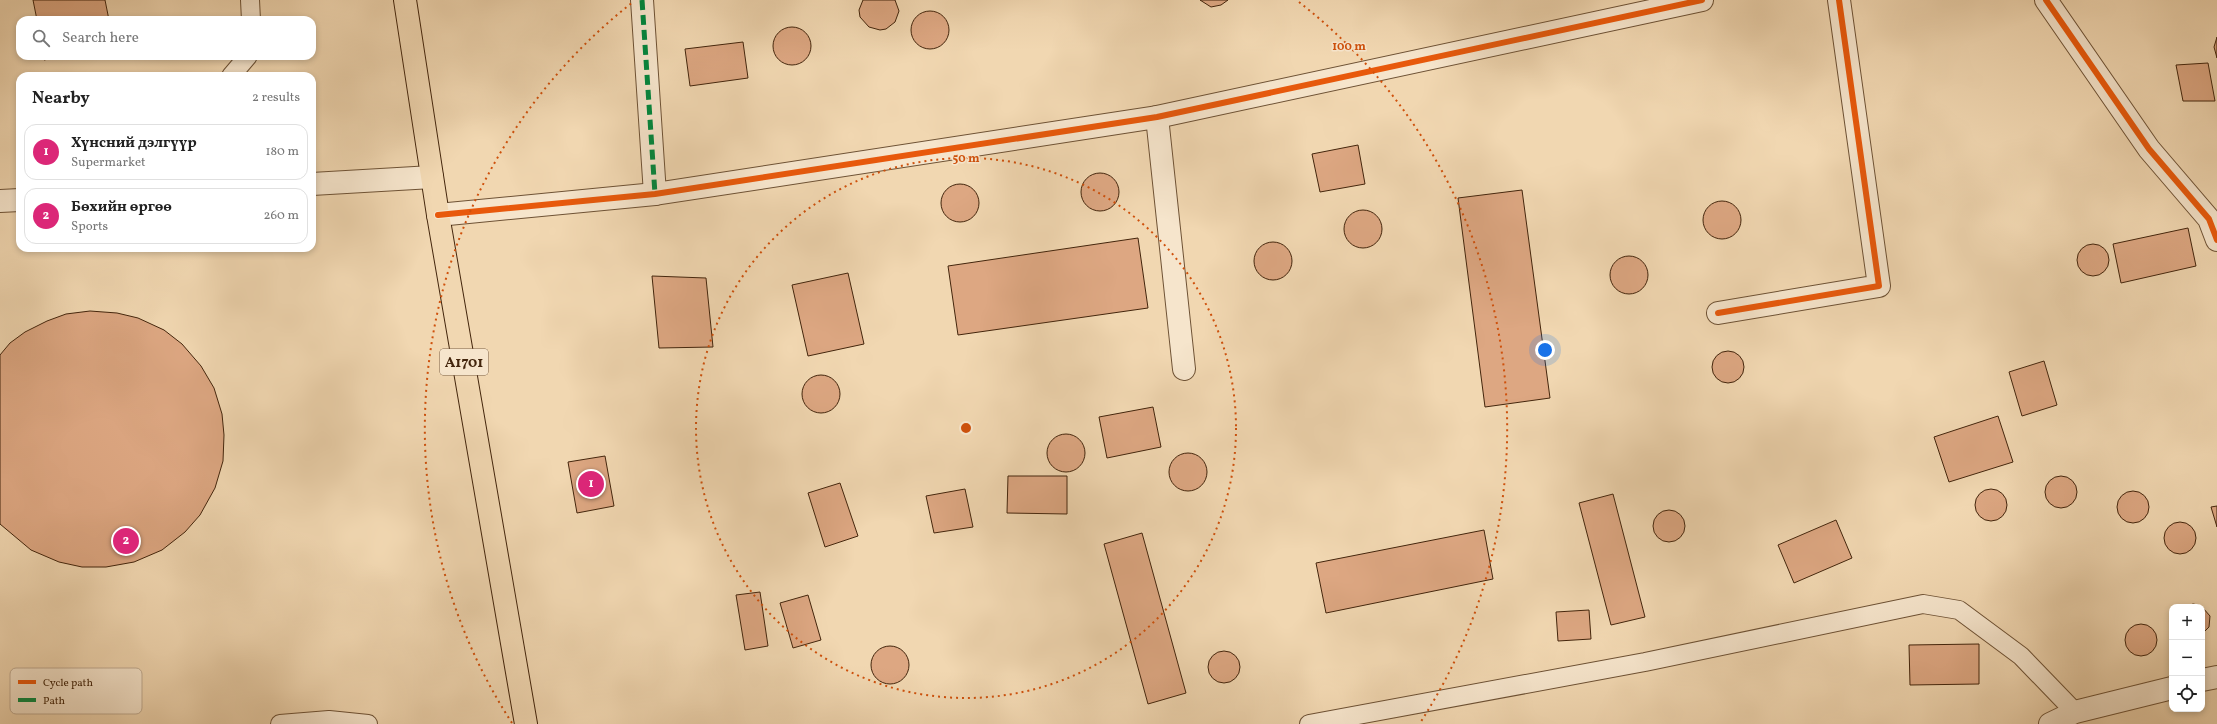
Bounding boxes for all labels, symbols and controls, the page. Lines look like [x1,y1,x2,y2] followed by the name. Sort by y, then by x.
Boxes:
[16,16,316,60] search box
[30,27,52,49] icon: search
[62,28,139,49] text: Search here
[1332,39,1366,55] text: 100 m
[32,87,90,110] text: Nearby
[252,89,300,107] text: 2 results
[71,133,197,154] text: Хүнсний дэлгүүр
[43,143,49,161] text: 1
[265,143,299,161] text: 180 m
[952,151,980,167] text: 50 m
[71,154,146,172] text: Supermarket
[71,197,172,218] text: Бөхийн өргөө
[43,207,49,225] text: 2
[264,207,299,225] text: 260 m
[71,218,108,236] text: Sports
[1535,340,1555,360] your location
[440,349,488,375] road number: A1701
[959,421,973,435] centre of rings
[578,469,604,499] pin: 1
[113,526,139,556] pin: 2
[2169,604,2205,712] map controls
[2169,604,2205,640] button: +
[2169,640,2205,676] button: −
[10,668,142,714] legend
[43,676,93,691] text: Cycle path
[2169,676,2205,712] button: locate
[43,694,66,709] text: Path

